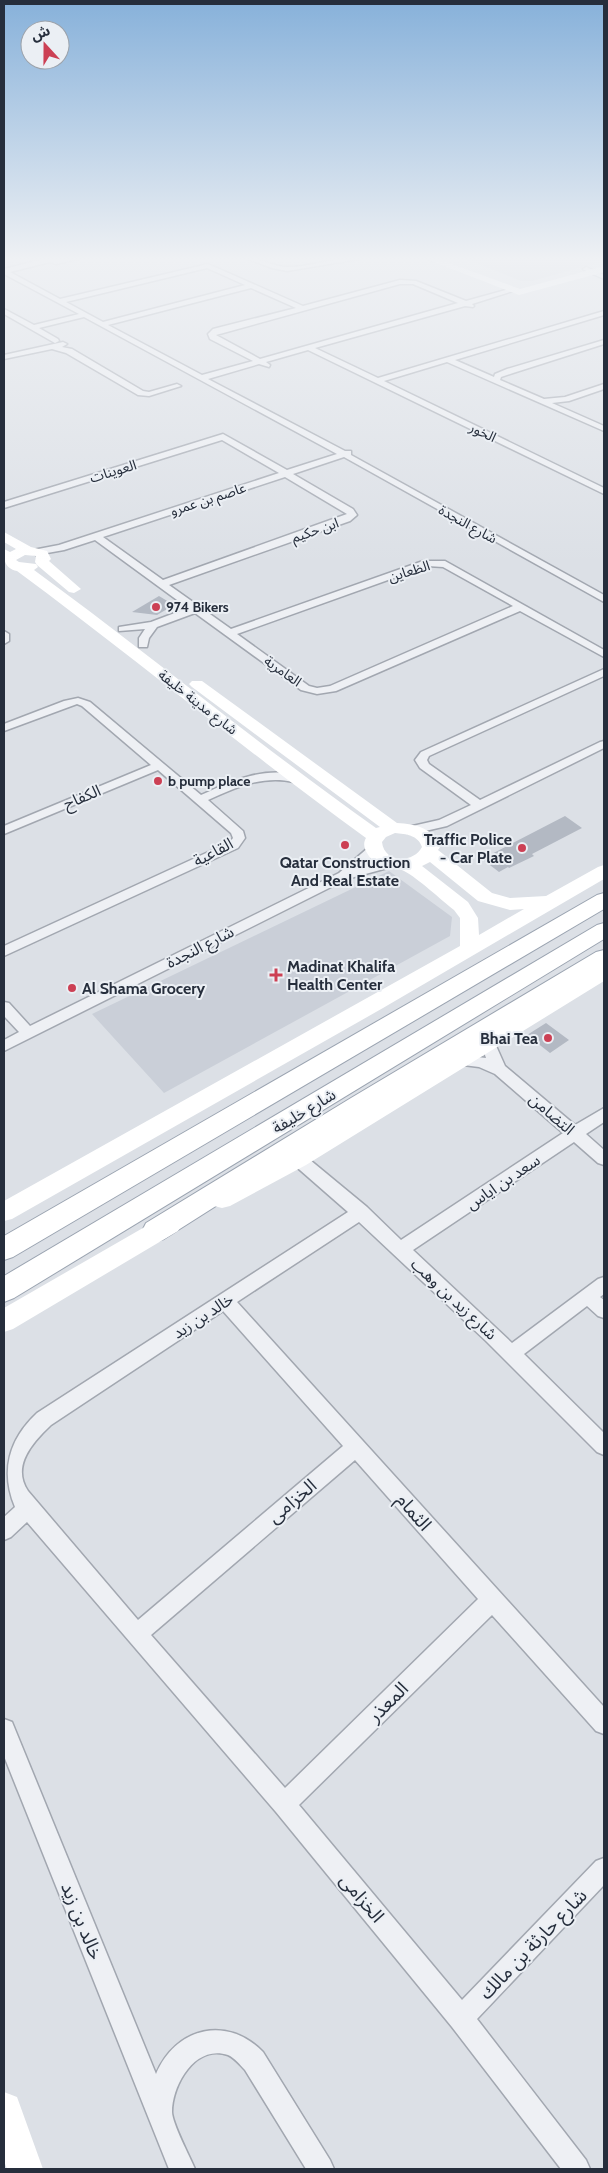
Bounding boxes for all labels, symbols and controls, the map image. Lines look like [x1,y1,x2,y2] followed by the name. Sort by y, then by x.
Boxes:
[20,20,70,70] north arrow
[28,21,53,45] text: ش
[466,417,499,446] street label: الخور
[87,455,139,487] street label: العوينات
[168,478,249,522] street label: عاصم بن عمرو
[435,501,500,549] street label: شارع النجدة
[289,514,342,548] street label: ابن حكيم
[386,556,432,586] street label: الظعاين
[166,598,229,616] place label: 974 Bikers
[150,601,162,613] marker: 974 Bikers
[261,652,305,690] street label: العامرية
[154,665,241,740] street label: شارع مدينة خليفة
[168,772,250,790] place label: b pump place
[152,775,164,787] marker: b pump place
[60,781,105,816] street label: الكفاح
[424,830,512,867] place label: Traffic Police - Car Plate
[190,834,236,870] street label: القاعية
[339,839,351,851] marker: Qatar Construction And Real Estate
[516,842,528,854] marker: Traffic Police - Car Plate
[280,853,410,890] place label: Qatar Construction And Real Estate
[163,922,238,975] street label: شارع النجدة
[287,957,395,994] place label: Madinat Khalifa Health Center
[269,968,283,982] marker: Madinat Khalifa Health Center
[82,979,206,998] place label: Al Shama Grocery
[66,982,78,994] marker: Al Shama Grocery
[480,1029,538,1048] place label: Bhai Tea
[542,1032,554,1044] marker: Bhai Tea
[269,1085,341,1140] street label: شارع خليفة
[525,1089,579,1139] street label: التضامن
[462,1150,544,1214] street label: سعد بن اياس
[405,1254,501,1346] street label: شارع زيد بن وهب
[169,1289,237,1343] street label: خالد بن زيد
[263,1474,321,1528] street label: الخزامى
[389,1489,437,1537] street label: الثمام
[362,1677,413,1728] street label: المعذر
[335,1869,389,1927] street label: الخزامى
[56,1879,108,1963] street label: خالد بن زيد
[474,1884,593,2005] street label: شارع حارثة بن مالك

